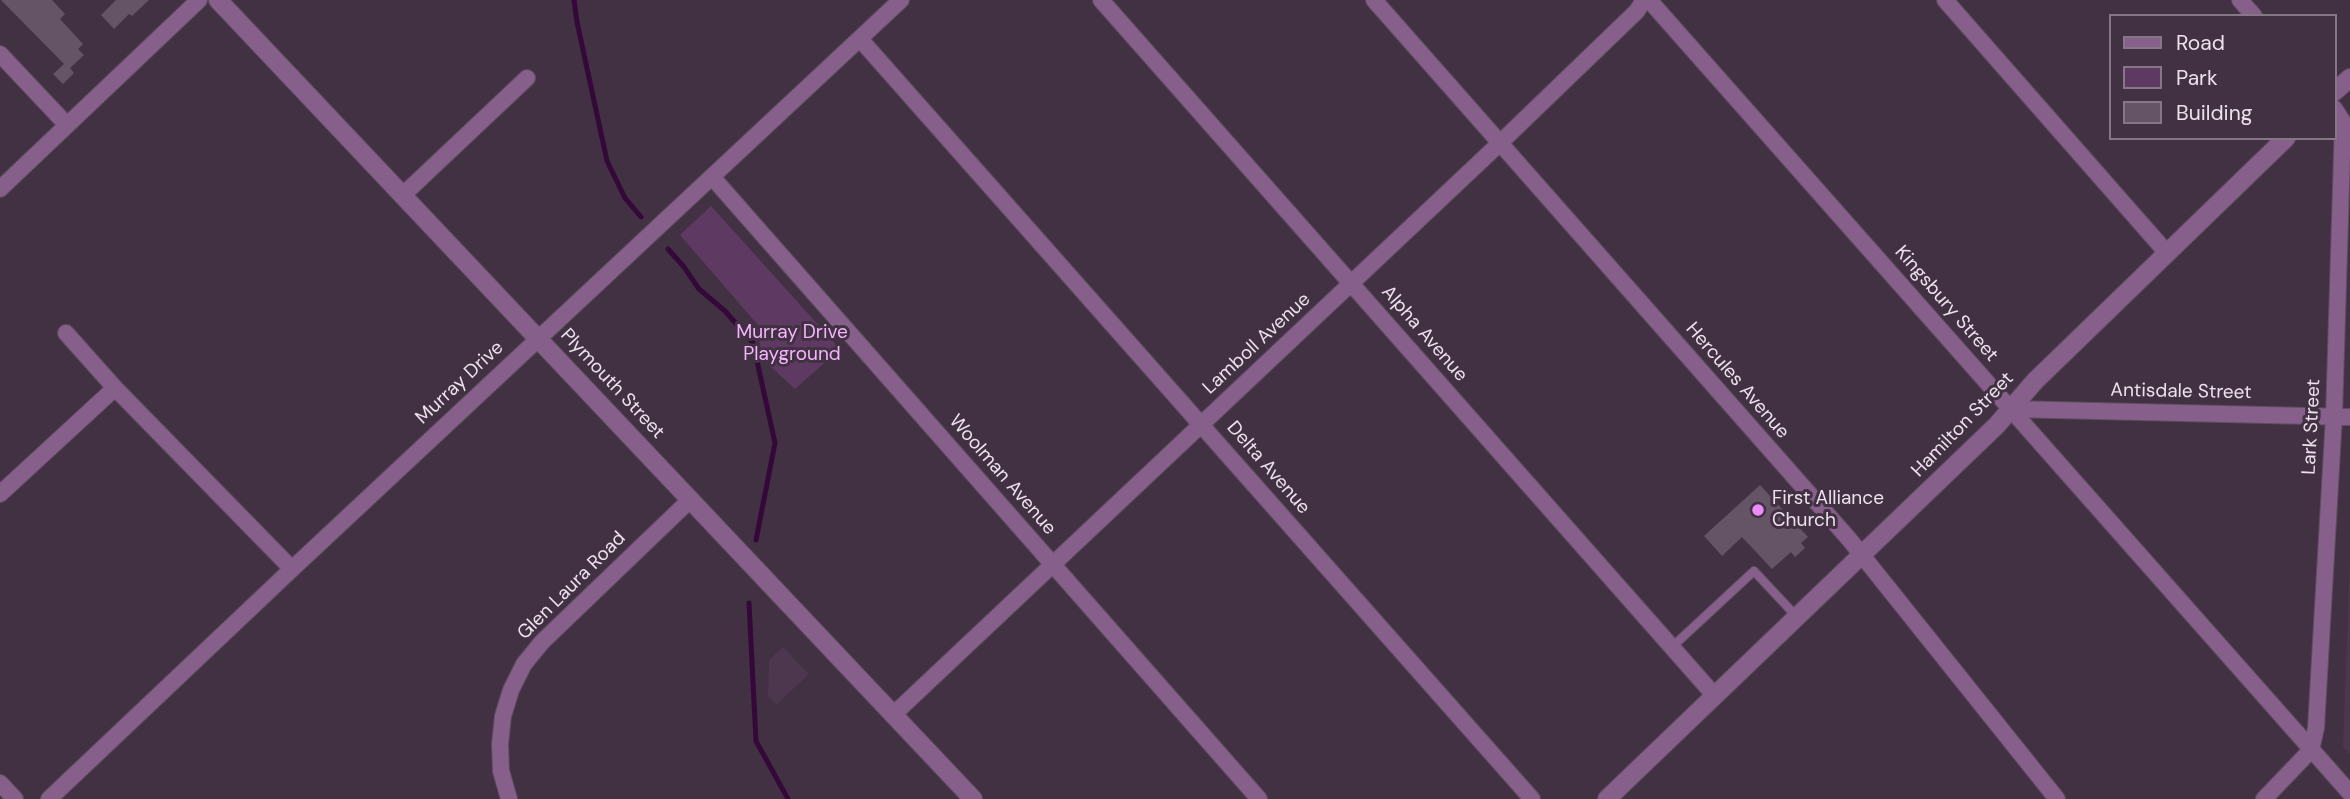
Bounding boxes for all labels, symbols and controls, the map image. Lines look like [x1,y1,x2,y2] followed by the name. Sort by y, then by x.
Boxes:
[2108,14,2336,140] legend
[2176,29,2225,57] text: Road
[2176,64,2217,92] text: Park
[2176,99,2252,127] text: Building
[1890,241,2002,367] street label: Kingsbury Street
[1376,281,1472,387] street label: Alpha Avenue
[1199,288,1315,400] street label: Lamboll Avenue
[1680,318,1794,444] street label: Hercules Avenue
[736,322,848,366] park label: Murray Drive Playground
[555,324,669,444] street label: Plymouth Street
[411,337,509,429] street label: Murray Drive
[1907,368,2019,482] street label: Hamilton Street
[2110,379,2252,405] street label: Antisdale Street
[2298,379,2326,475] street label: Lark Street
[944,410,1060,540] street label: Woolman Avenue
[1222,417,1314,519] street label: Delta Avenue
[1772,488,1884,532] place label: First Alliance Church
[1750,502,1766,518] marker: First Alliance Church
[513,527,631,645] street label: Glen Laura Road

